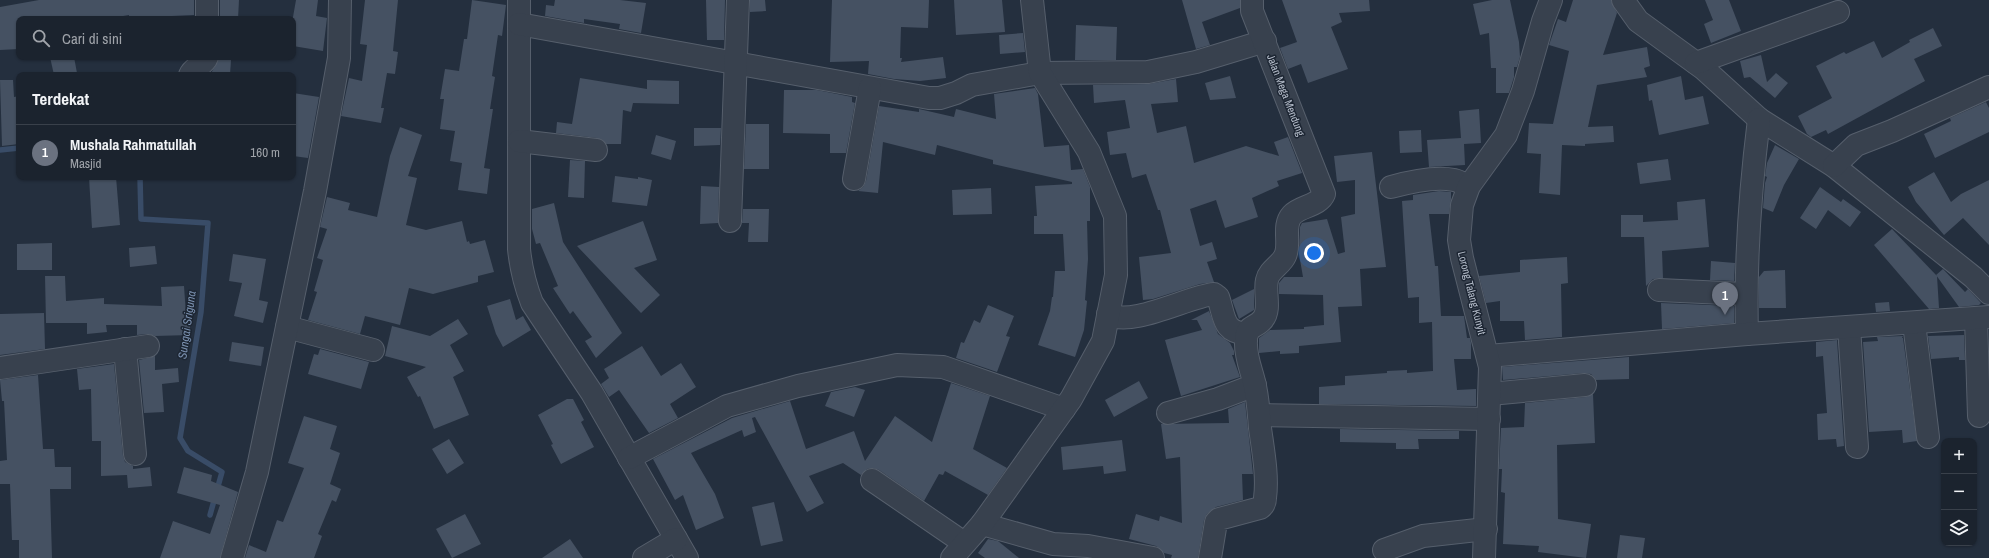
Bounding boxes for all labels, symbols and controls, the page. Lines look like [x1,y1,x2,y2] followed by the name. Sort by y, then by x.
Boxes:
[16,16,296,60] search box
[30,27,52,49] icon: search
[62,28,122,49] text: Cari di sini
[1264,52,1308,138] street label: Jalan Mega Mendung
[32,87,89,110] text: Terdekat
[70,134,196,155] text: Mushala Rahmatullah
[42,144,48,161] text: 1
[250,144,280,161] text: 160 m
[70,155,101,172] text: Masjid
[1304,243,1324,263] your location
[1455,250,1489,337] street label: Lorong Talang Kunyit
[1712,282,1738,315] pin: 1
[174,290,200,360] water label: Sungai Sriguna
[1941,438,1977,546] map controls
[1941,438,1977,474] button: +
[1941,474,1977,510] button: −
[1941,510,1977,546] button: layers

